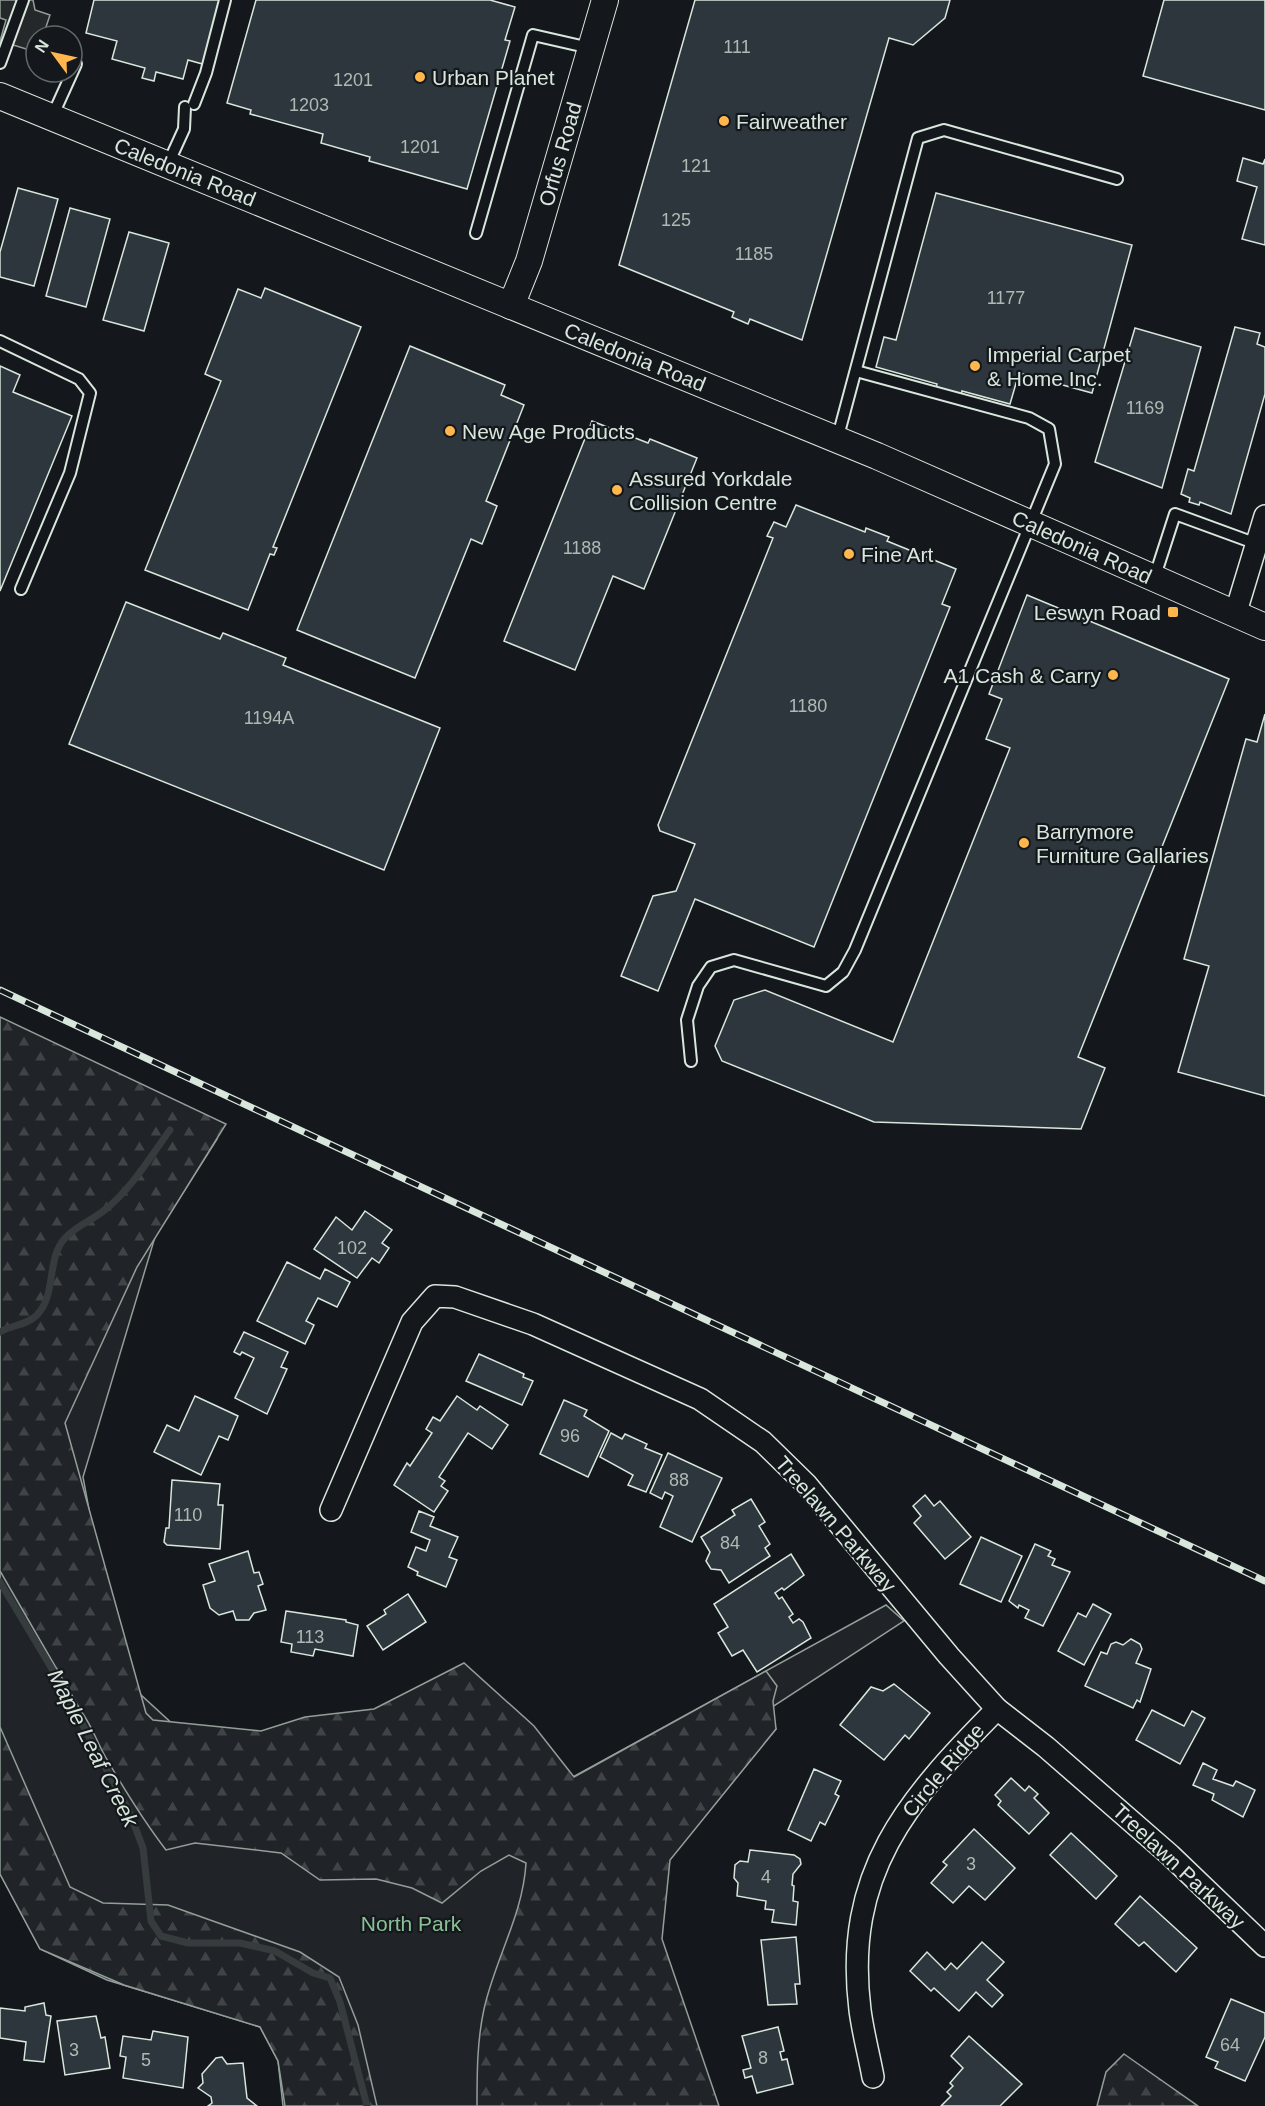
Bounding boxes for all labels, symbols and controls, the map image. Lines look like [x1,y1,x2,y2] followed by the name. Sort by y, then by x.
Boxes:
[24,24,84,84] north arrow
[32,37,52,56] text: N
[723,37,751,57] house number: 111
[432,66,555,89] place label: Urban Planet
[333,70,373,90] house number: 1201
[413,70,427,84] marker: Urban Planet
[289,95,329,115] house number: 1203
[534,99,586,209] street label: Orfus Road
[736,110,847,133] place label: Fairweather
[717,114,731,128] marker: Fairweather
[111,133,259,211] street label: Caledonia Road
[400,137,440,157] house number: 1201
[681,156,711,176] house number: 121
[661,210,691,230] house number: 125
[735,244,773,264] house number: 1185
[987,288,1025,308] house number: 1177
[561,318,709,396] street label: Caledonia Road
[987,343,1131,390] place label: Imperial Carpet & Home Inc.
[968,359,982,373] marker: Imperial Carpet & Home Inc.
[1126,398,1164,418] house number: 1169
[462,420,635,443] place label: New Age Products
[443,424,457,438] marker: New Age Products
[629,467,792,514] place label: Assured Yorkdale Collision Centre
[610,483,624,497] marker: Assured Yorkdale Collision Centre
[1009,506,1155,588] street label: Caledonia Road
[563,538,601,558] house number: 1188
[861,543,934,566] place label: Fine Art
[842,547,856,561] marker: Fine Art
[1034,601,1161,624] place label: Leswyn Road
[1166,605,1180,619] marker: Leswyn Road
[943,664,1101,687] place label: A1 Cash & Carry
[1106,668,1120,682] marker: A1 Cash & Carry
[789,696,827,716] house number: 1180
[244,708,294,728] house number: 1194A
[1036,820,1209,867] place label: Barrymore Furniture Gallaries
[1017,836,1031,850] marker: Barrymore Furniture Gallaries
[337,1238,367,1258] house number: 102
[560,1426,580,1446] house number: 96
[771,1452,901,1597] street label: Treelawn Parkway
[669,1470,689,1490] house number: 88
[174,1505,202,1525] house number: 110
[720,1533,740,1553] house number: 84
[296,1627,324,1647] house number: 113
[42,1665,144,1832] water label: Maple Leaf Creek
[897,1719,989,1821] street label: Circle Ridge
[1108,1799,1250,1933] street label: Treelawn Parkway
[966,1854,976,1874] house number: 3
[761,1867,771,1887] house number: 4
[361,1912,462,1935] park label: North Park
[1220,2035,1240,2055] house number: 64
[69,2040,79,2060] house number: 3
[758,2048,768,2068] house number: 8
[141,2050,151,2070] house number: 5

